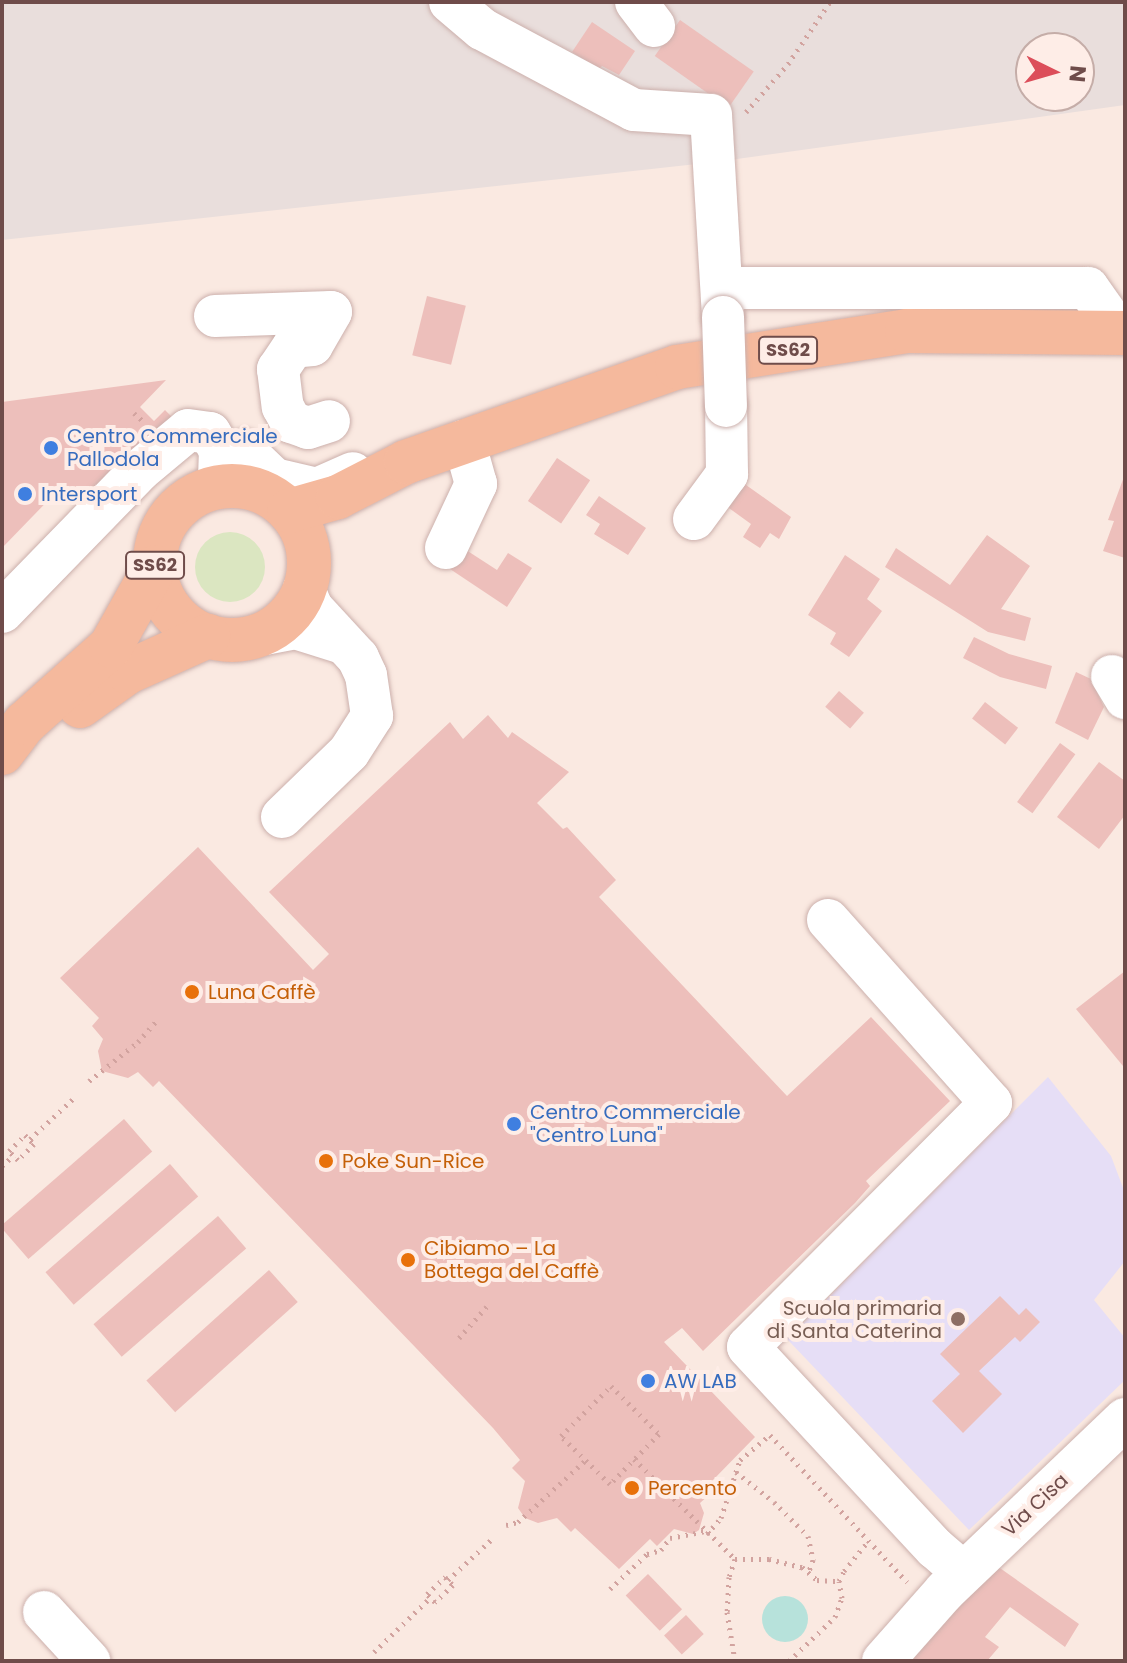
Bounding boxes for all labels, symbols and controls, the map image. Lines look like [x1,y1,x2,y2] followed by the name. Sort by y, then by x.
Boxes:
[1015,32,1095,112] north arrow
[1061,64,1094,84] text: N
[758,336,818,364] road number: SS62
[67,424,278,471] place label: Centro Commerciale Pallodola
[42,439,60,457] marker: Centro Commerciale Pallodola
[41,482,137,506] place label: Intersport
[16,485,34,503] marker: Intersport
[125,551,185,579] road number: SS62
[208,980,316,1004] place label: Luna Caffè
[183,983,201,1001] marker: Luna Caffè
[530,1100,741,1147] place label: Centro Commerciale "Centro Luna"
[505,1115,523,1133] marker: Centro Commerciale "Centro Luna"
[342,1149,484,1173] place label: Poke Sun-Rice
[317,1152,335,1170] marker: Poke Sun-Rice
[424,1236,599,1283] place label: Cibiamo – La Bottega del Caffè
[399,1251,417,1269] marker: Cibiamo – La Bottega del Caffè
[767,1296,942,1343] place label: Scuola primaria di Santa Caterina
[949,1310,967,1328] marker: Scuola primaria di Santa Caterina
[664,1369,737,1393] place label: AW LAB
[639,1372,657,1390] marker: AW LAB
[997,1468,1073,1542] street label: Via Cisa
[648,1476,737,1500] place label: Percento
[623,1479,641,1497] marker: Percento

